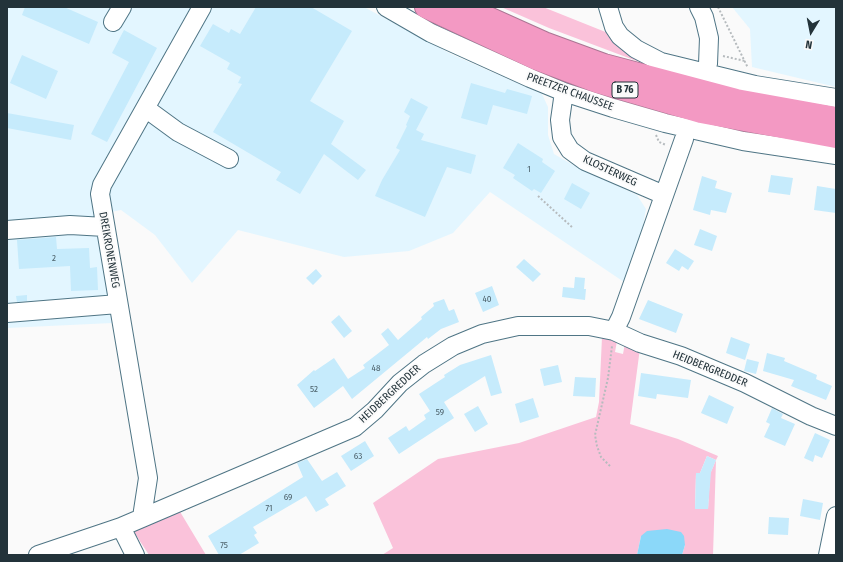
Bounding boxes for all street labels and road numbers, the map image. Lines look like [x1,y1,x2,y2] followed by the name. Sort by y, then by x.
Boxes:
[525,70,615,114] street label: PREETZER CHAUSSEE
[612,82,638,98] road number: B 76
[581,153,639,189] street label: KLOSTERWEG
[96,211,122,289] street label: DREIKRONENWEG
[671,348,749,390] street label: HEIDBERGREDDER
[356,362,424,426] street label: HEIDBERGREDDER

